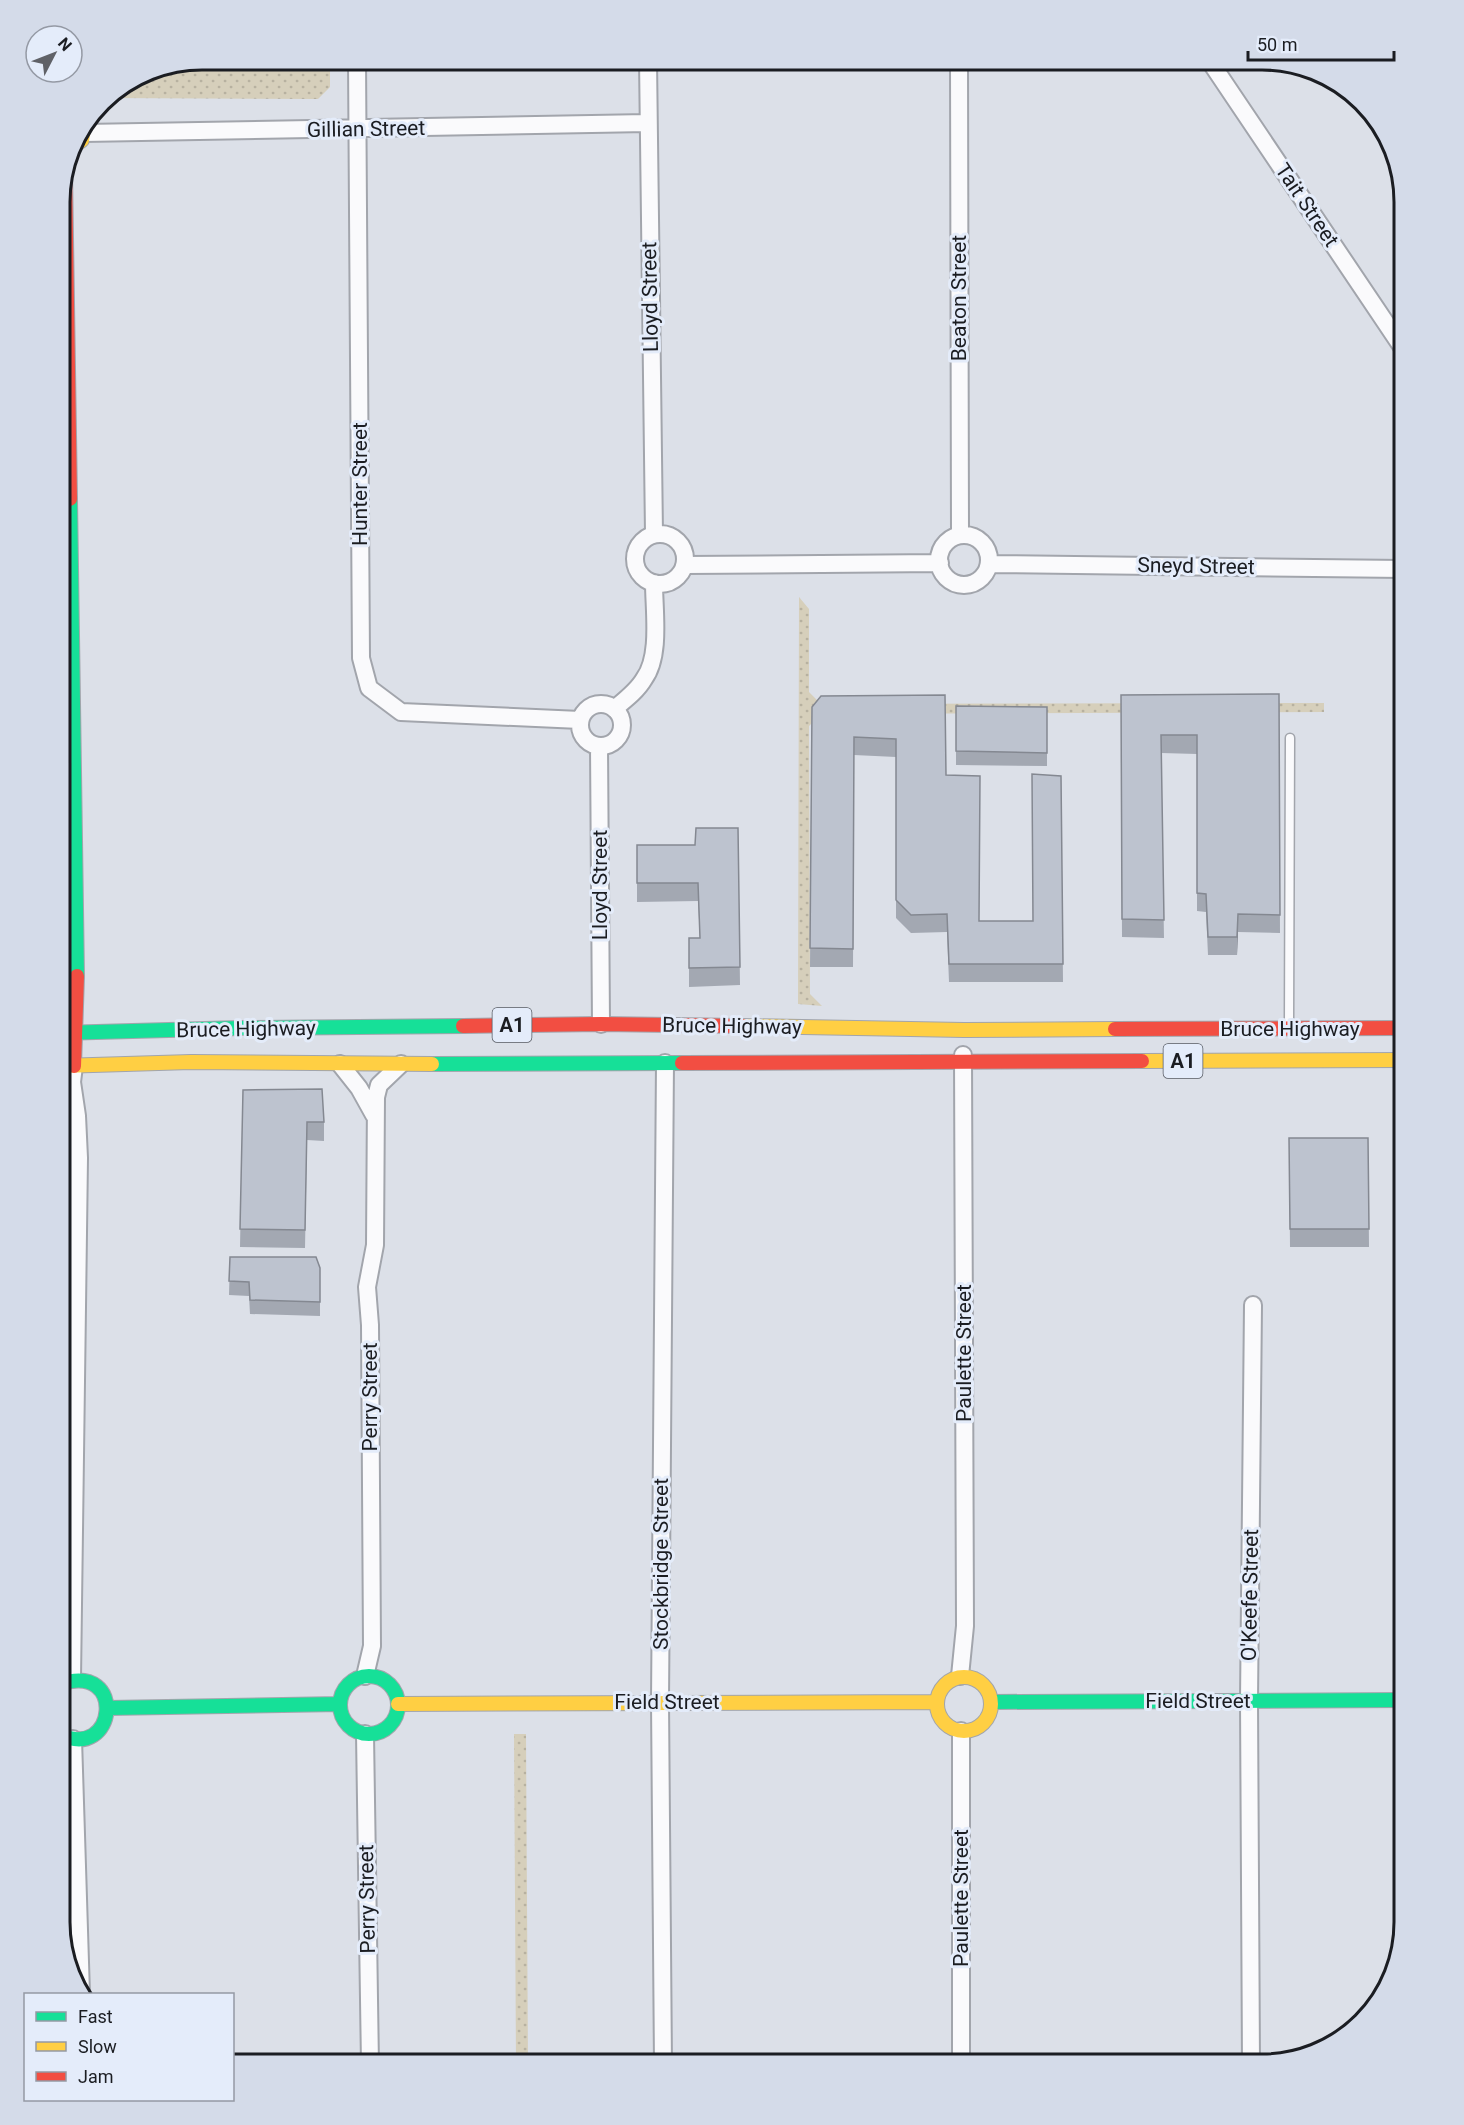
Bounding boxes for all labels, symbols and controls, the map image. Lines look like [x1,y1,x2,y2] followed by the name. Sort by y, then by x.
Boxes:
[24,24,84,84] north arrow
[1248,24,1394,62] scale bar
[54,34,76,55] text: N
[1257,34,1297,55] text: 50 m
[307,116,426,142] street label: Gillian Street
[1270,159,1344,251] street label: Tait Street
[947,235,971,361] street label: Beaton Street
[637,241,663,352] street label: Lloyd Street
[348,422,372,546] street label: Hunter Street
[1137,553,1255,579] street label: Sneyd Street
[588,830,612,940] street label: Lloyd Street
[492,1008,532,1042] road number: A1
[662,1013,802,1039] street label: Bruce Highway
[176,1016,316,1042] street label: Bruce Highway
[1220,1017,1360,1041] street label: Bruce Highway
[1164,1044,1202,1078] road number: A1
[952,1284,976,1422] street label: Paulette Street
[358,1342,382,1452] street label: Perry Street
[649,1478,673,1650] street label: Stockbridge Street
[1237,1529,1263,1661] street label: O'Keefe Street
[1145,1689,1251,1713] street label: Field Street
[614,1690,720,1714] street label: Field Street
[949,1829,973,1967] street label: Paulette Street
[354,1844,380,1954] street label: Perry Street
[24,1993,234,2101] legend
[78,2006,113,2027] text: Fast
[78,2036,117,2057] text: Slow
[78,2066,114,2087] text: Jam

